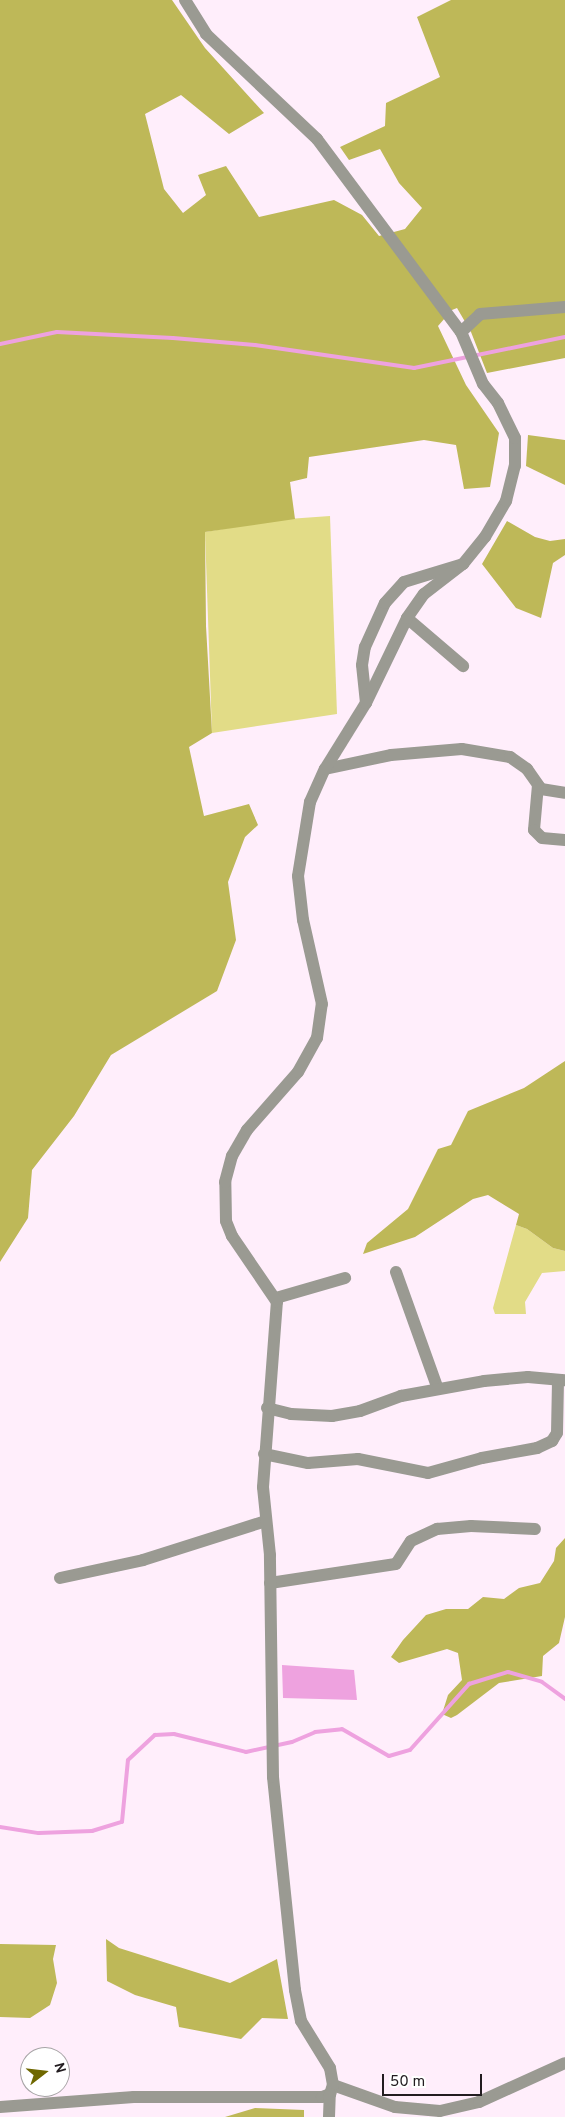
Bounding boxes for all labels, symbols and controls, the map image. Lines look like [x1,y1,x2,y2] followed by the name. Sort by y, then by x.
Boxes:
[20,2047,70,2097] north arrow
[49,2061,68,2075] text: N
[385,2064,485,2096] scale bar
[390,2073,425,2092] text: 50 m

